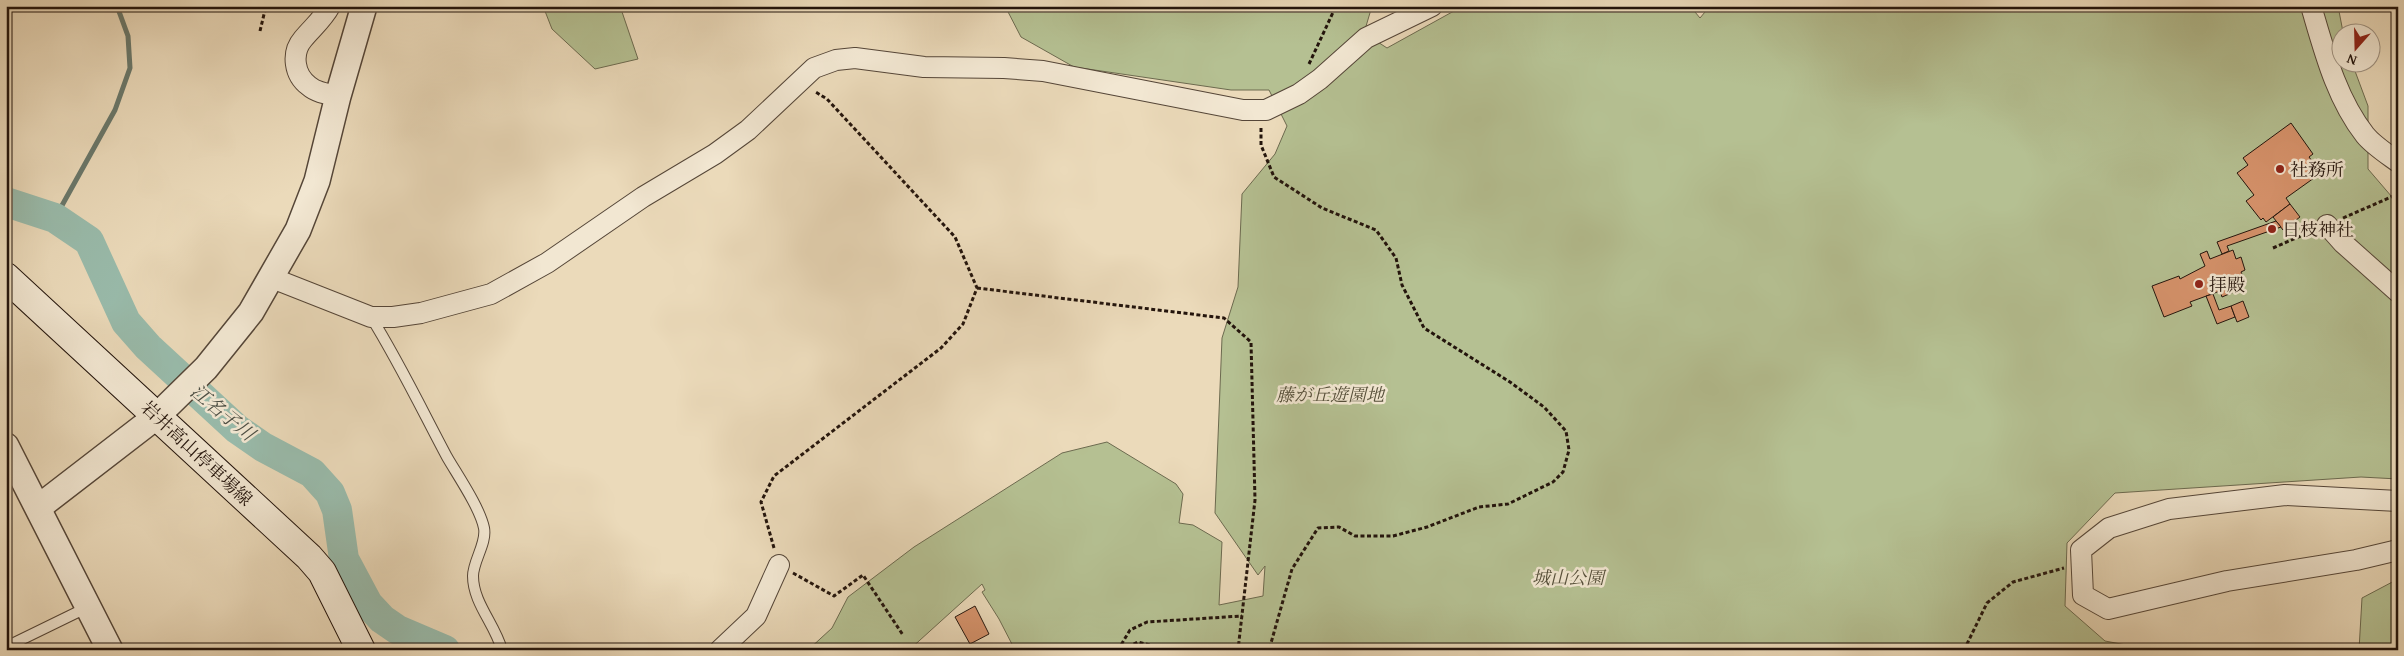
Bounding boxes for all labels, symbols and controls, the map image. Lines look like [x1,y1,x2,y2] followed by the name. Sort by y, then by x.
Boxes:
[2332,22,2382,72] north arrow
[2343,49,2359,71] text: N
[2290,156,2344,183] place label: 社務所
[2274,163,2286,175] marker: 社務所
[2282,216,2354,243] place label: 日枝神社
[2266,223,2278,235] marker: 日枝神社
[2209,271,2245,298] place label: 拝殿
[2193,278,2205,290] marker: 拝殿
[185,377,263,448] water label: 江名子川
[1276,381,1386,408] park label: 藤が丘遊園地
[135,394,259,512] street label: 岩井高山停車場線
[1532,564,1607,591] park label: 城山公園

